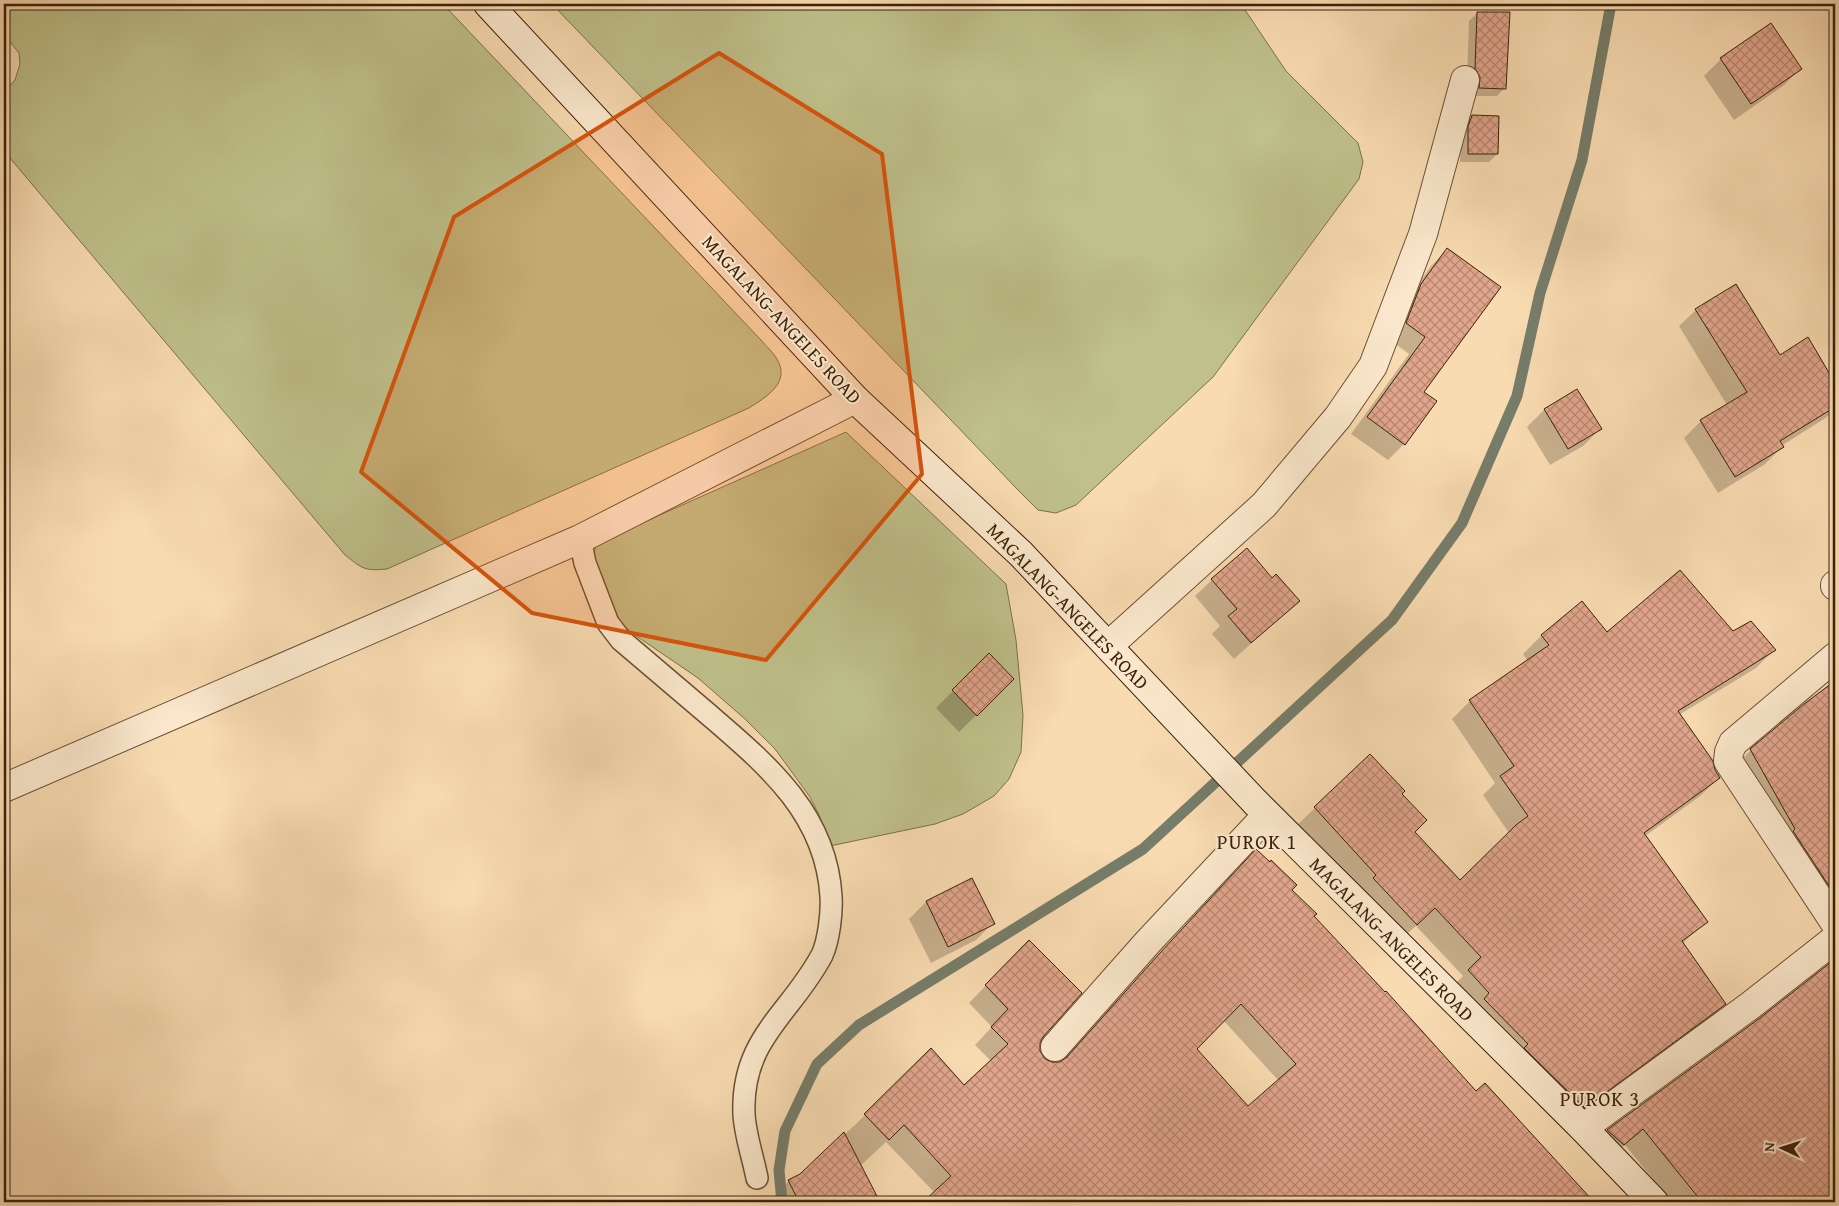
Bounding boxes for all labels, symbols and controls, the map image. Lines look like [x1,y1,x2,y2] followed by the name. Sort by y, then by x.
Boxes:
[696,228,868,410] street label: MAGALANG-ANGELES ROAD
[981,516,1155,696] street label: MAGALANG-ANGELES ROAD
[1217,827,1297,856] district label: PUROK 1
[1303,850,1481,1028] street label: MAGALANG-ANGELES ROAD
[1560,1084,1640,1113] district label: PUROK 3
[1756,1124,1806,1174] north arrow
[1759,1141,1779,1152] text: N

